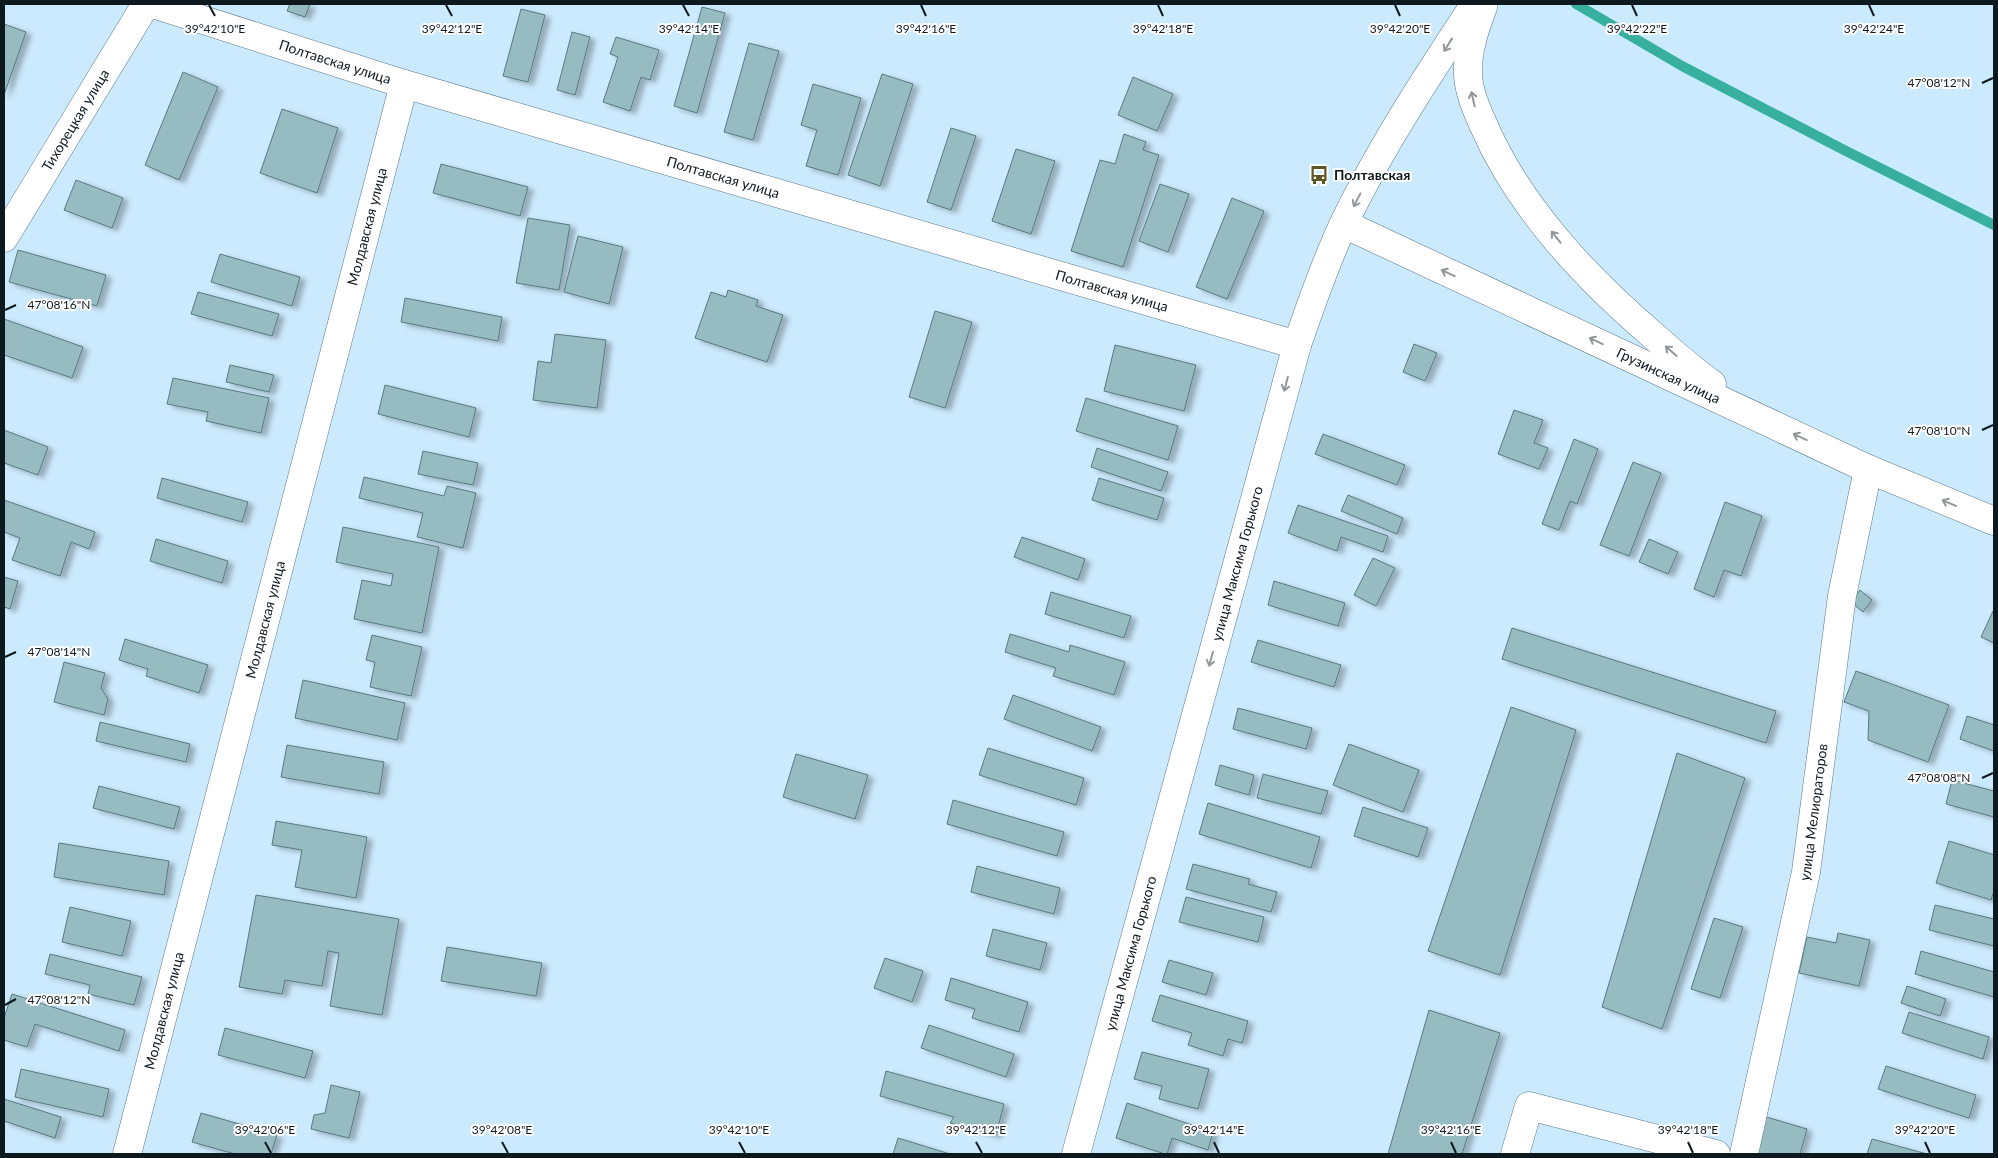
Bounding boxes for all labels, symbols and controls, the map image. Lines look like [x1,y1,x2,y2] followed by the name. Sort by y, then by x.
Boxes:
[185,21,245,36] text: 39°42'10"E
[422,21,482,36] text: 39°42'12"E
[659,21,719,36] text: 39°42'14"E
[896,21,956,36] text: 39°42'16"E
[1133,21,1193,36] text: 39°42'18"E
[1370,21,1430,36] text: 39°42'20"E
[1607,21,1667,36] text: 39°42'22"E
[1844,21,1904,36] text: 39°42'24"E
[277,36,393,87] street label: Полтавская улица
[1443,37,1453,51] one-way arrow
[38,66,113,174] street label: Тихорецкая улица
[1908,75,1970,90] text: 47°08'12"N
[1468,91,1477,107] one-way arrow
[665,152,782,201] street label: Полтавская улица
[1308,164,1330,186] bus stop icon: Полтавская
[343,166,390,287] street label: Молдавская улица
[1334,166,1410,183] place label: Полтавская
[1352,192,1362,207] one-way arrow
[1550,231,1561,244] one-way arrow
[1054,266,1170,315] street label: Полтавская улица
[1441,267,1456,277] one-way arrow
[28,297,90,312] text: 47°08'16"N
[1588,336,1603,346] one-way arrow
[1614,344,1723,407] street label: Грузинская улица
[1664,346,1677,357] one-way arrow
[1281,375,1291,391] one-way arrow
[1908,423,1970,438] text: 47°08'10"N
[1793,432,1808,442] one-way arrow
[1208,484,1266,643] street label: улица Максима Горького
[1942,497,1957,507] one-way arrow
[241,559,288,680] street label: Молдавская улица
[28,644,90,659] text: 47°08'14"N
[1206,650,1215,666] one-way arrow
[1795,742,1831,882] street label: улица Мелиораторов
[1908,770,1970,785] text: 47°08'08"N
[1101,874,1160,1033] street label: улица Максима Горького
[140,950,187,1071] street label: Молдавская улица
[28,992,90,1007] text: 47°08'12"N
[235,1122,295,1137] text: 39°42'06"E
[472,1122,532,1137] text: 39°42'08"E
[709,1122,769,1137] text: 39°42'10"E
[946,1122,1006,1137] text: 39°42'12"E
[1184,1122,1244,1137] text: 39°42'14"E
[1421,1122,1481,1137] text: 39°42'16"E
[1658,1122,1718,1137] text: 39°42'18"E
[1895,1122,1955,1137] text: 39°42'20"E

